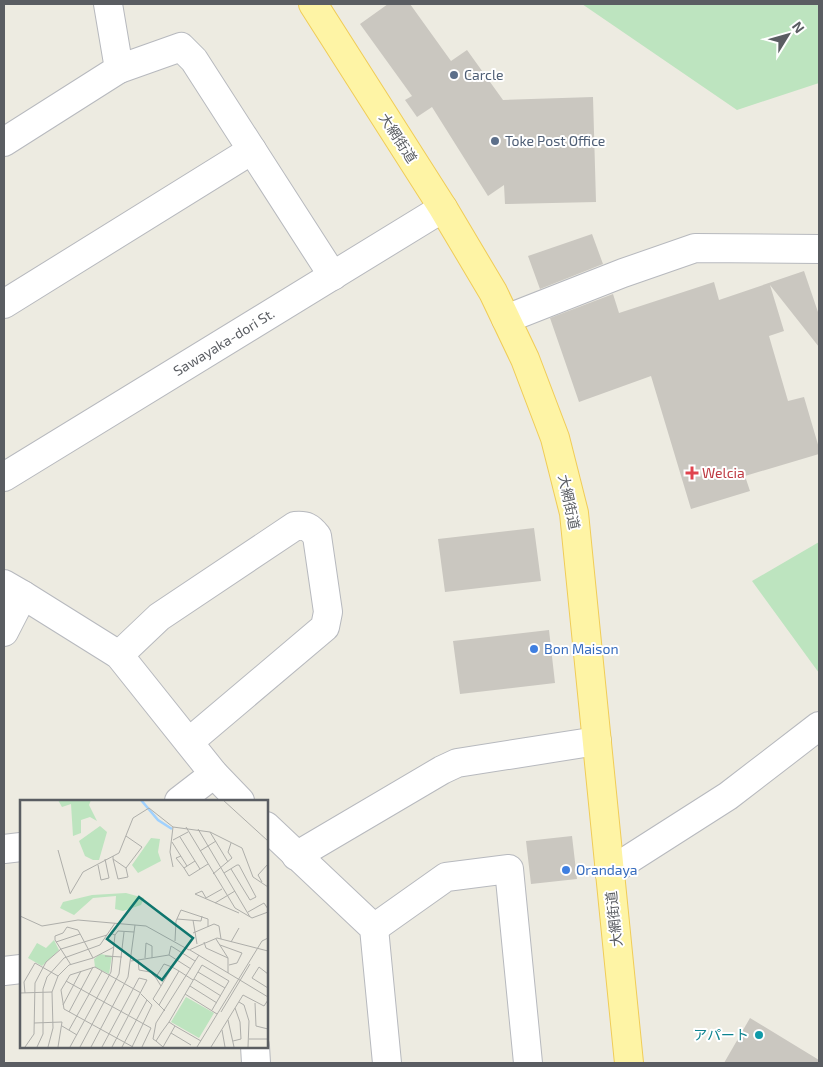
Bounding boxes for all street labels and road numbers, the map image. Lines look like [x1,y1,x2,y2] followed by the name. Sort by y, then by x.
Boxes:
[376,110,421,166] street label: 大網街道
[170,304,277,379] street label: Sawayaka-dori St.
[555,473,584,531] street label: 大網街道
[602,890,625,948] street label: 大網街道

